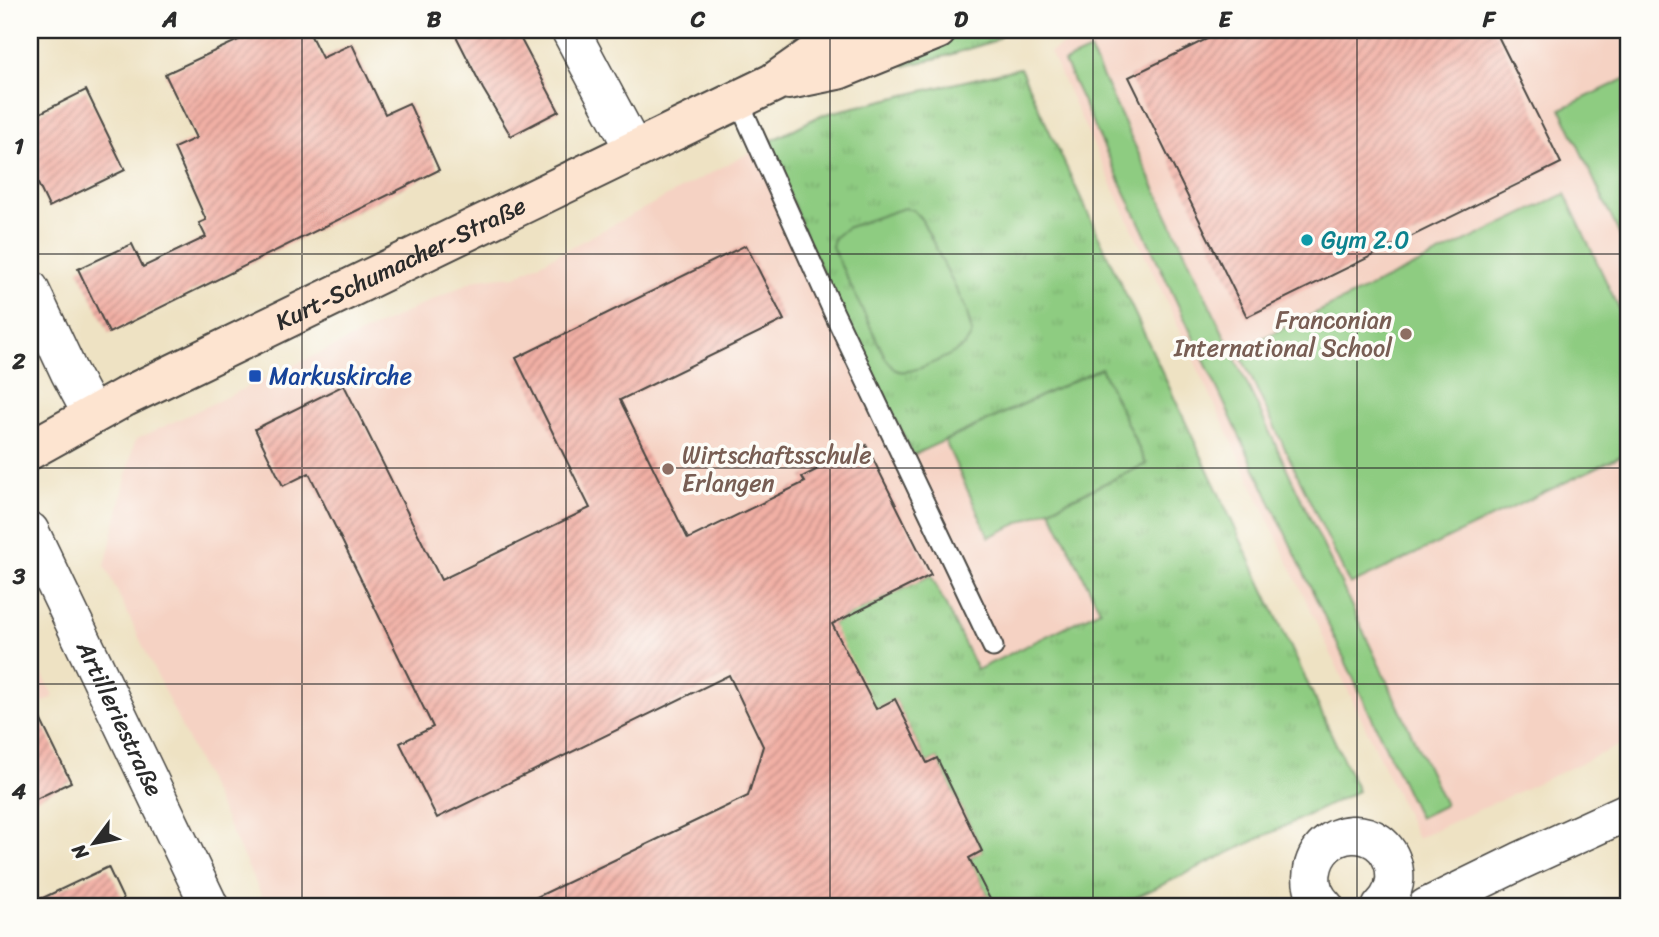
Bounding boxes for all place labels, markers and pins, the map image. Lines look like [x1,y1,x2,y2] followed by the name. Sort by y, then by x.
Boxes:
[1321,219,1409,261] place label: Gym 2.0
[1299,232,1315,248] marker: Gym 2.0
[1173,299,1393,369] place label: Franconian International School
[1398,326,1414,342] marker: Franconian International School
[269,355,412,397] place label: Markuskirche
[247,368,263,384] marker: Markuskirche
[682,434,872,504] place label: Wirtschaftsschule Erlangen
[660,461,676,477] marker: Wirtschaftsschule Erlangen

